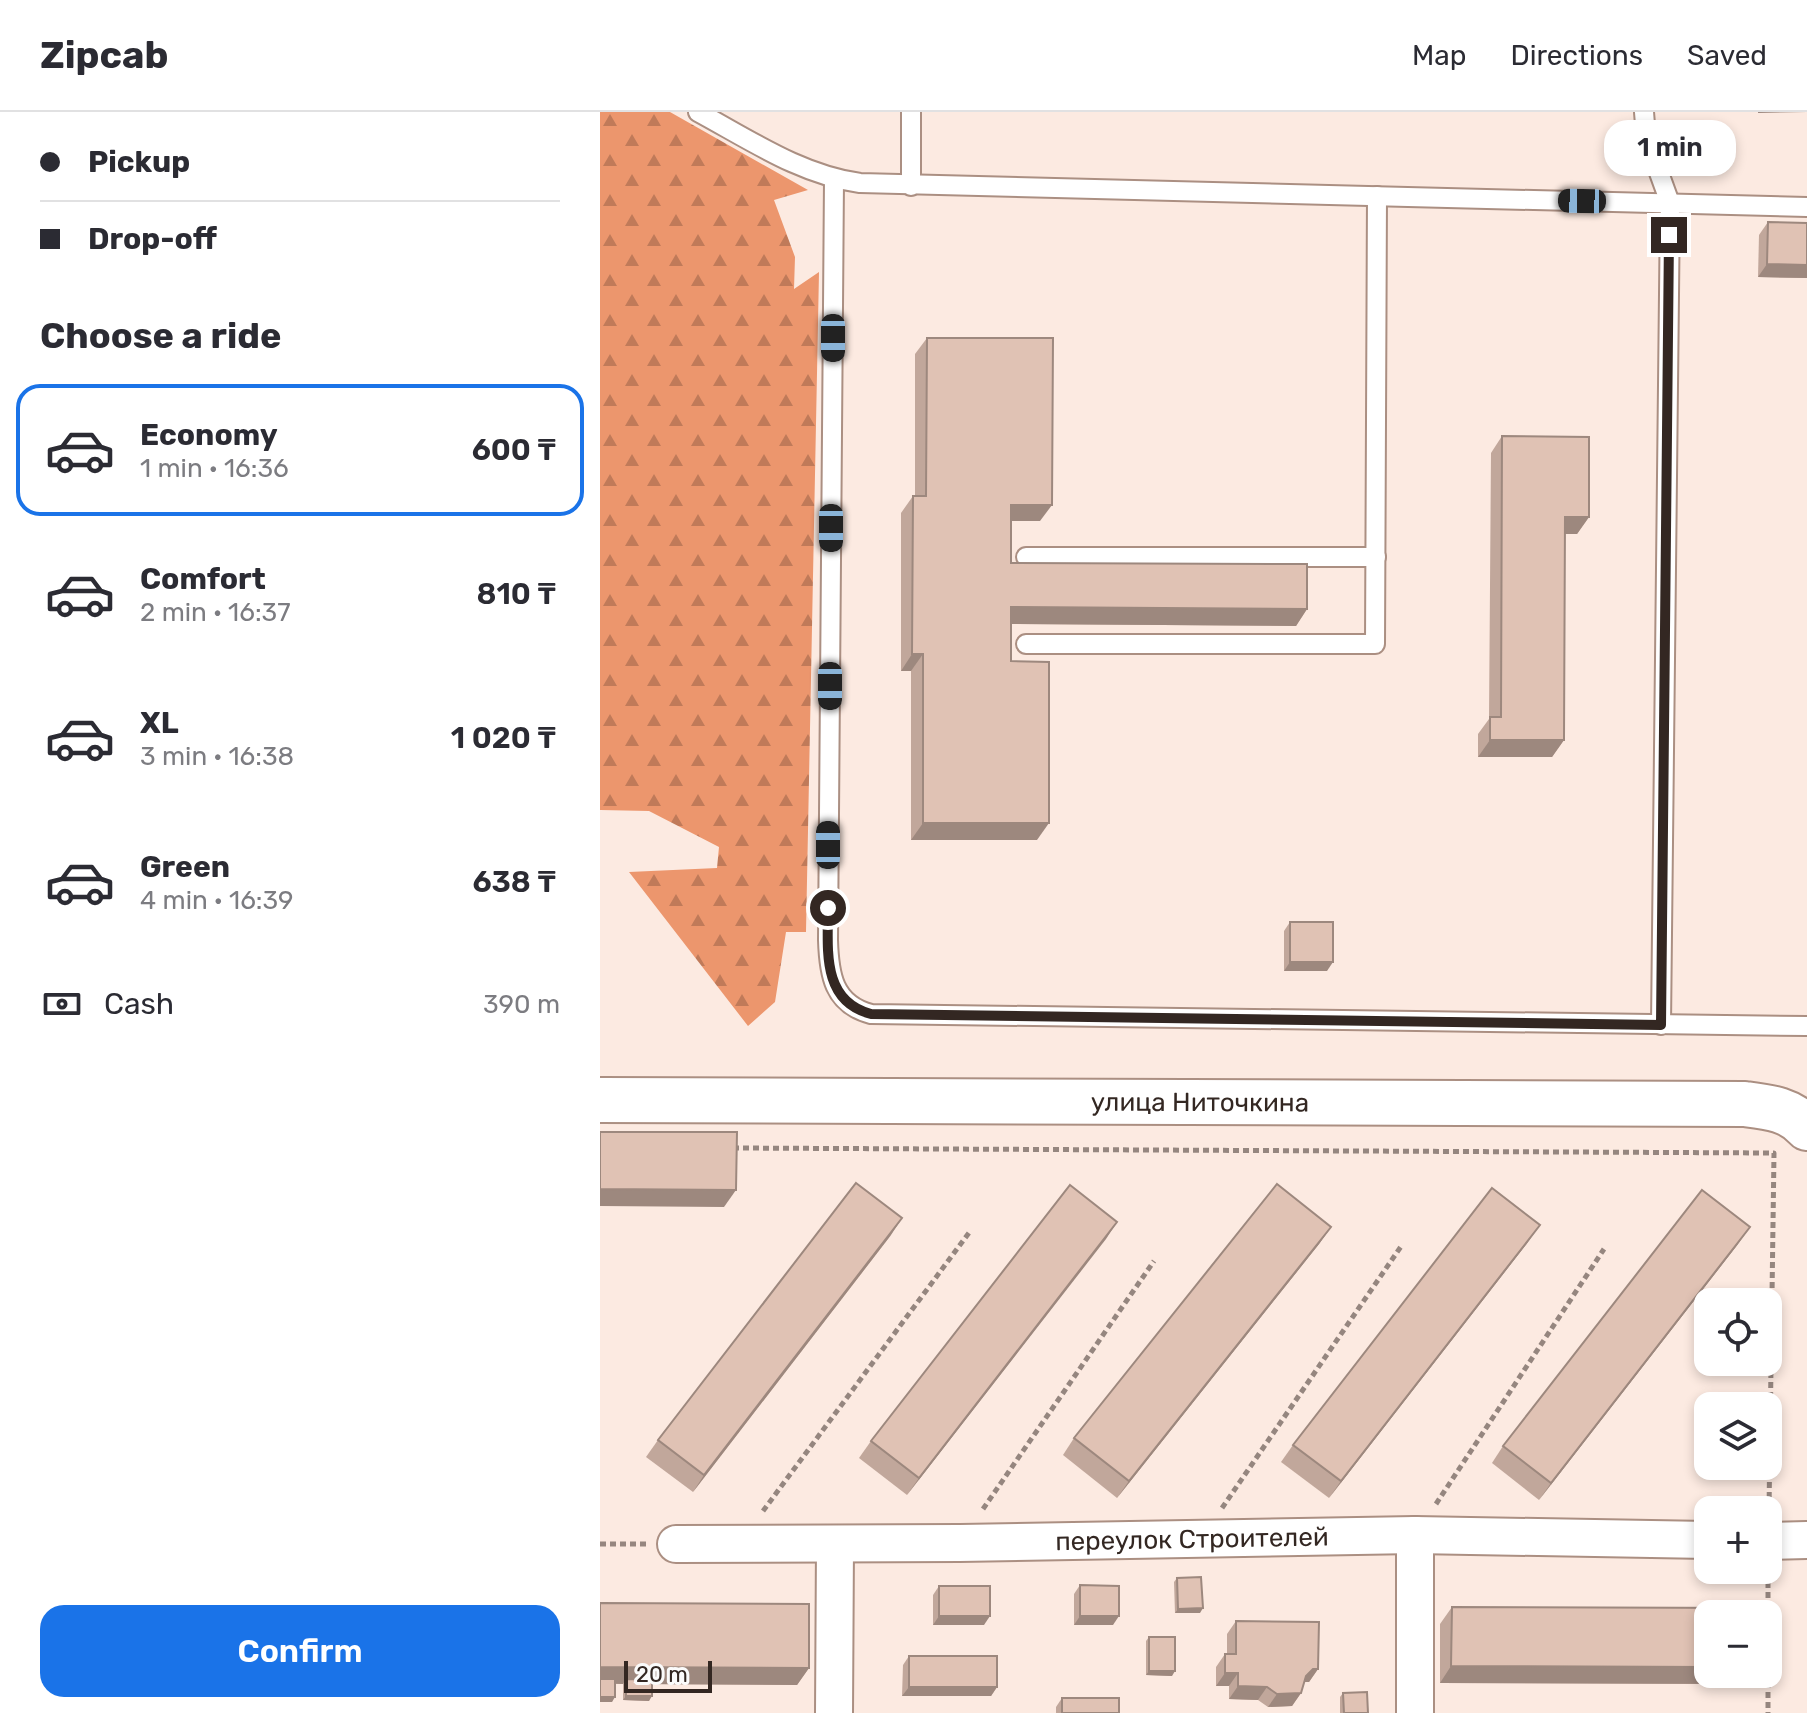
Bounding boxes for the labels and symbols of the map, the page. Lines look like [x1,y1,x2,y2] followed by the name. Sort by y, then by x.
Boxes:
[1603,119,1735,175] callout: 1 min
[1558,189,1606,213] car
[1651,217,1687,253] route end
[821,314,845,362] car
[819,504,843,552] car
[818,662,842,710] car
[816,821,840,869] car
[810,890,846,926] route start
[1091,1087,1309,1118] street label: улица Ниточкина
[1055,1522,1329,1557] street label: переулок Строителей
[624,1657,712,1693] scale bar

